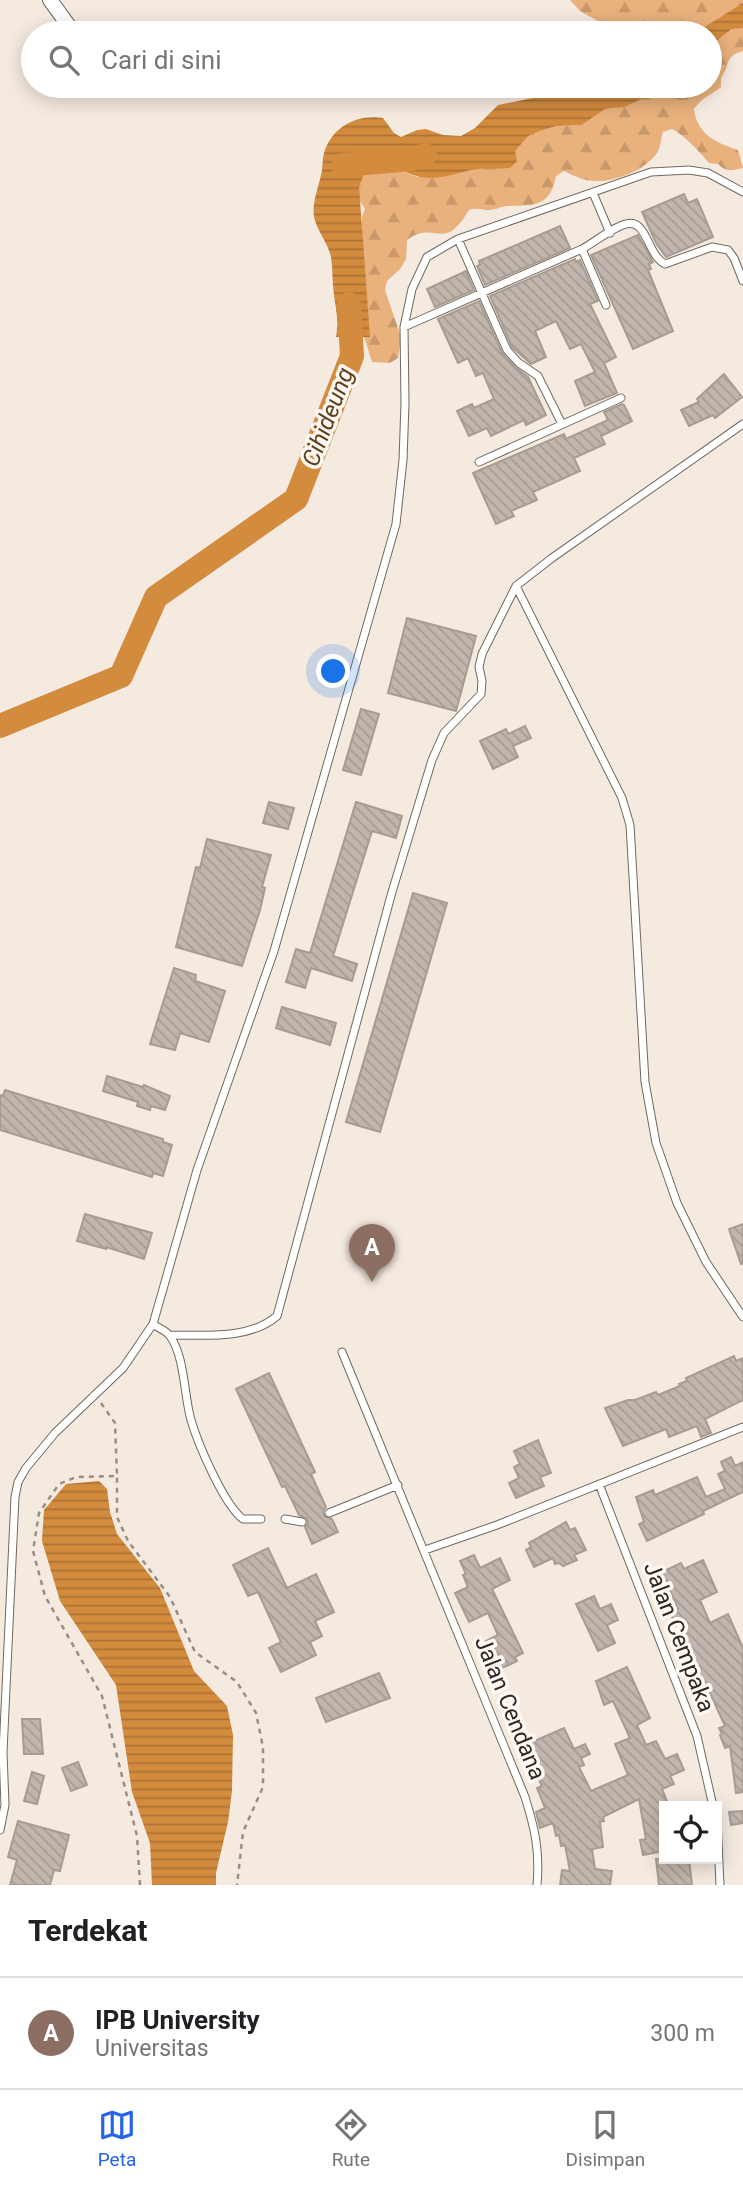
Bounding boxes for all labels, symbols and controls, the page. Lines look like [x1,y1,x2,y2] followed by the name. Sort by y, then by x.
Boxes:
[21,21,722,98] search box
[45,41,83,79] icon: search
[101,45,222,75] text: Cari di sini
[296,364,360,470] water label: Cihideung
[316,654,350,688] your location
[349,1224,395,1282] pin: A
[638,1558,720,1716] street label: Jalan Cempaka
[469,1632,551,1784] street label: Jalan Cendana
[659,1801,722,1864] map controls
[659,1801,722,1864] button: locate
[28,1913,147,1948] text: Terdekat
[95,2005,260,2035] text: IPB University
[43,2020,59,2047] text: A
[650,2020,715,2047] text: 300 m
[95,2035,209,2062] text: Universitas
[98,2106,136,2171] tab: Peta
[332,2106,370,2171] tab: Rute
[566,2106,645,2171] tab: Disimpan

